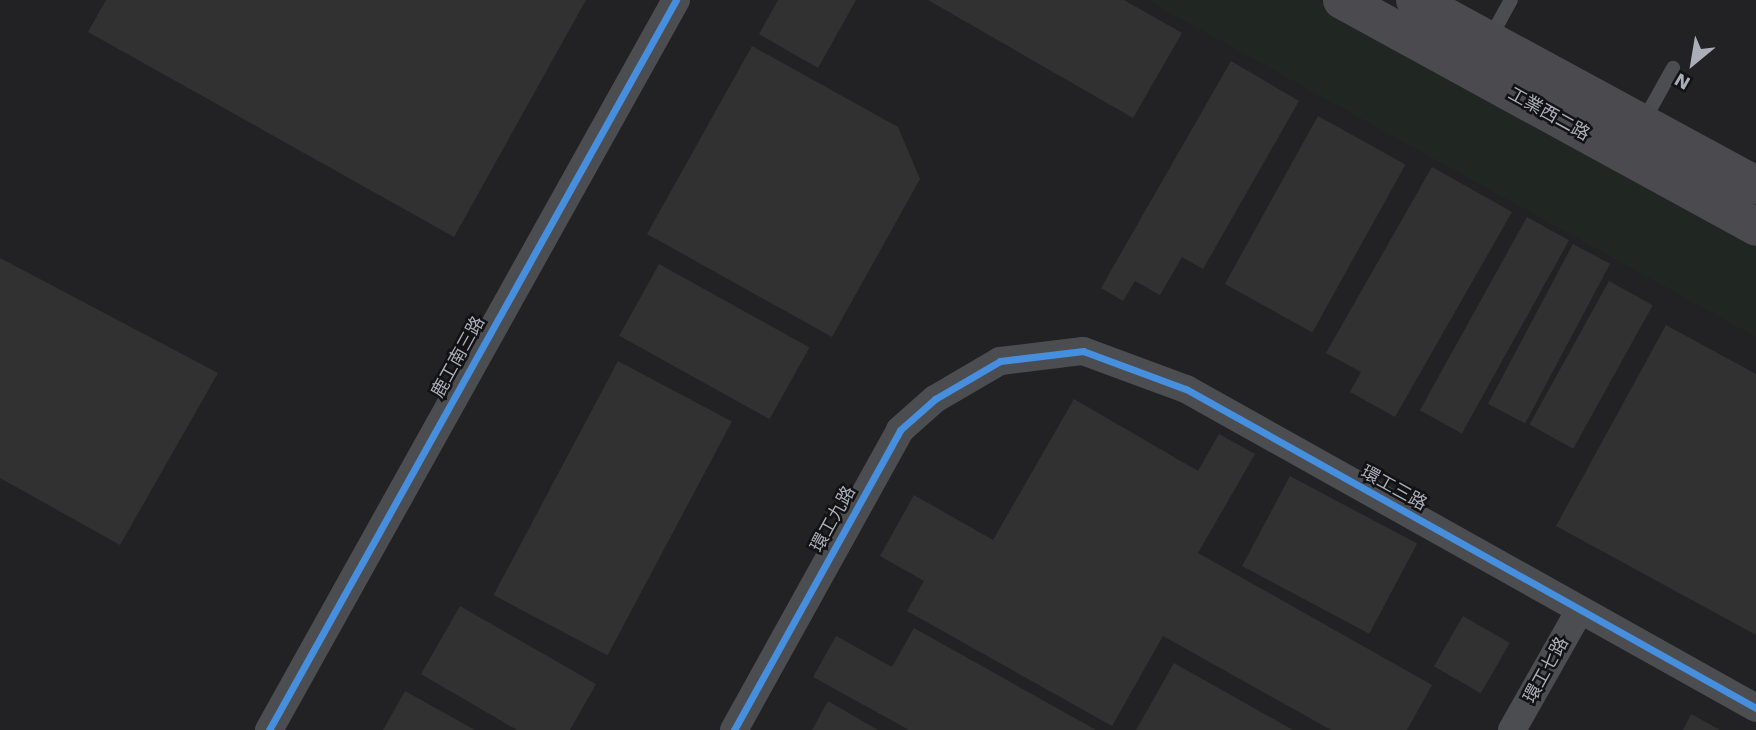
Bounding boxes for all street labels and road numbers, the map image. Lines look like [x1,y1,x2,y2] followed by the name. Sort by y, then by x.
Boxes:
[1504,83,1594,145] street label: 工業西二路
[427,312,489,402] street label: 鹿工南三路
[1357,461,1431,515] street label: 環工三路
[806,482,860,556] street label: 環工九路
[1519,633,1573,707] street label: 環工七路

